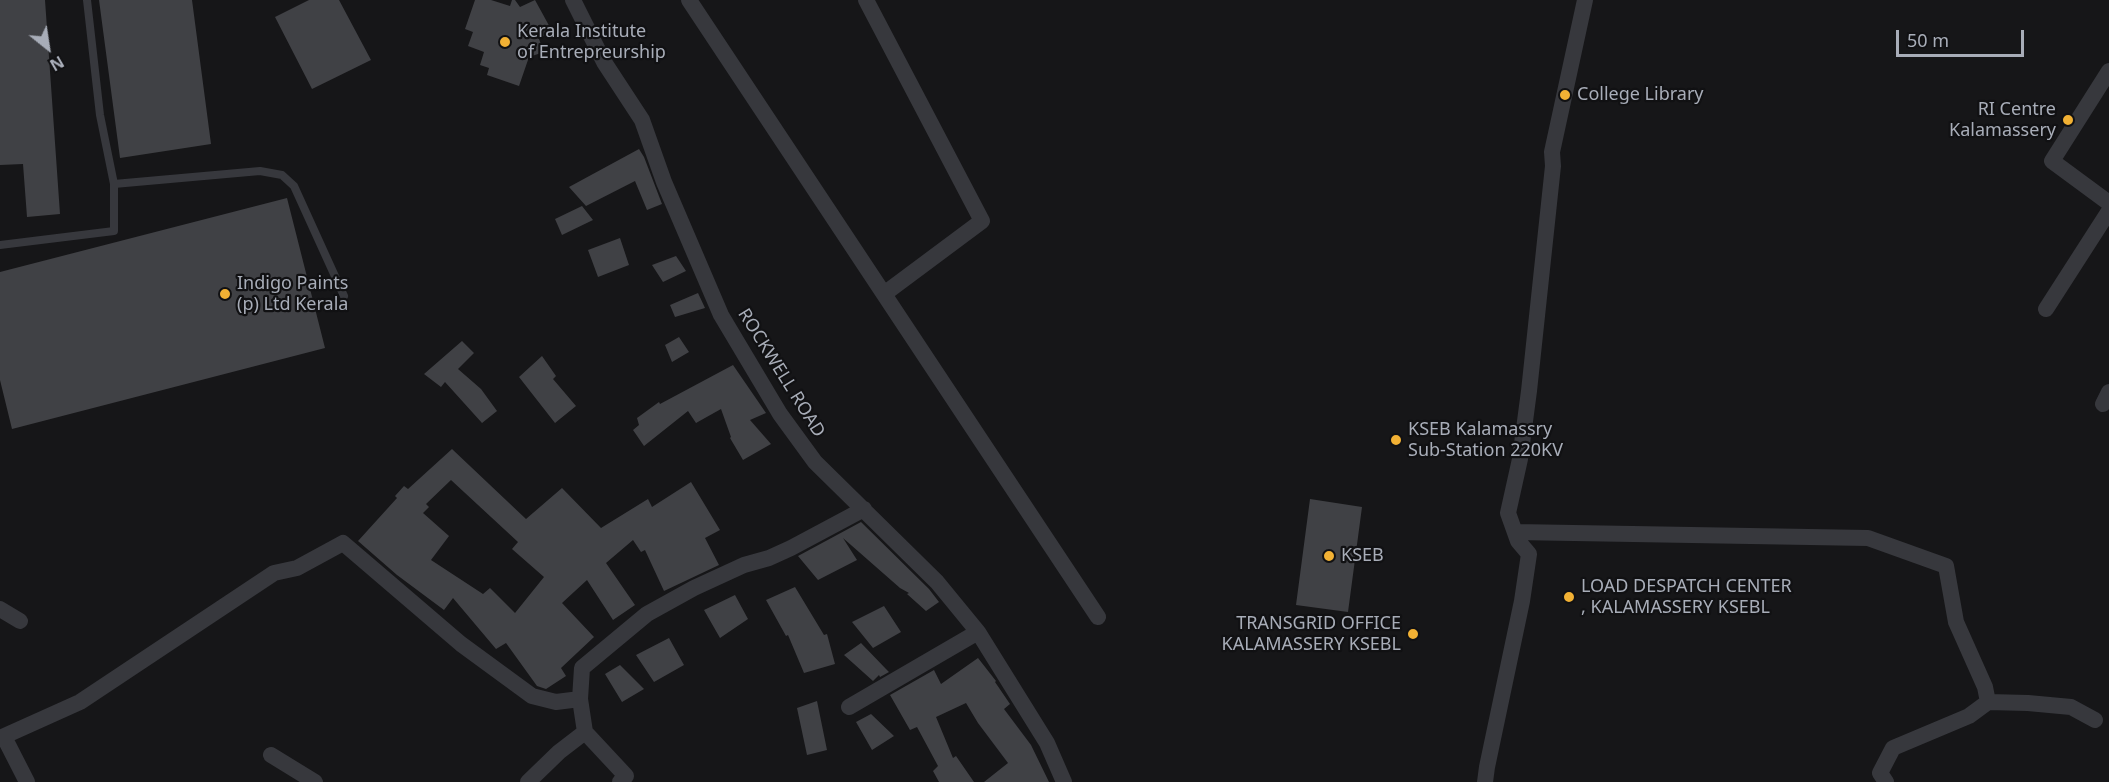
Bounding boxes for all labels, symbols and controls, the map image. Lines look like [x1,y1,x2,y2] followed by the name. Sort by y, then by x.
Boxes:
[18,18,78,78] north arrow
[1899,18,2026,56] scale bar
[517,21,666,63] place label: Kerala Institute of Entrepreurship
[1907,28,1949,52] text: 50 m
[498,35,512,49] marker: Kerala Institute of Entrepreurship
[46,51,68,76] text: N
[1577,84,1704,106] place label: College Library
[1558,88,1572,102] marker: College Library
[1949,99,2056,142] place label: RI Centre Kalamassery
[2061,113,2075,127] marker: RI Centre Kalamassery
[237,273,348,316] place label: Indigo Paints (p) Ltd Kerala
[218,287,232,301] marker: Indigo Paints (p) Ltd Kerala
[733,305,829,441] street label: ROCKWELL ROAD
[1408,419,1563,462] place label: KSEB Kalamassry Sub-Station 220KV
[1389,433,1403,447] marker: KSEB Kalamassry Sub-Station 220KV
[1341,545,1384,567] place label: KSEB
[1322,549,1336,563] marker: KSEB
[1581,576,1792,618] place label: LOAD DESPATCH CENTER , KALAMASSERY KSEBL
[1562,590,1576,604] marker: LOAD DESPATCH CENTER , KALAMASSERY KSEBL
[1222,613,1401,656] place label: TRANSGRID OFFICE KALAMASSERY KSEBL
[1406,627,1420,641] marker: TRANSGRID OFFICE KALAMASSERY KSEBL

